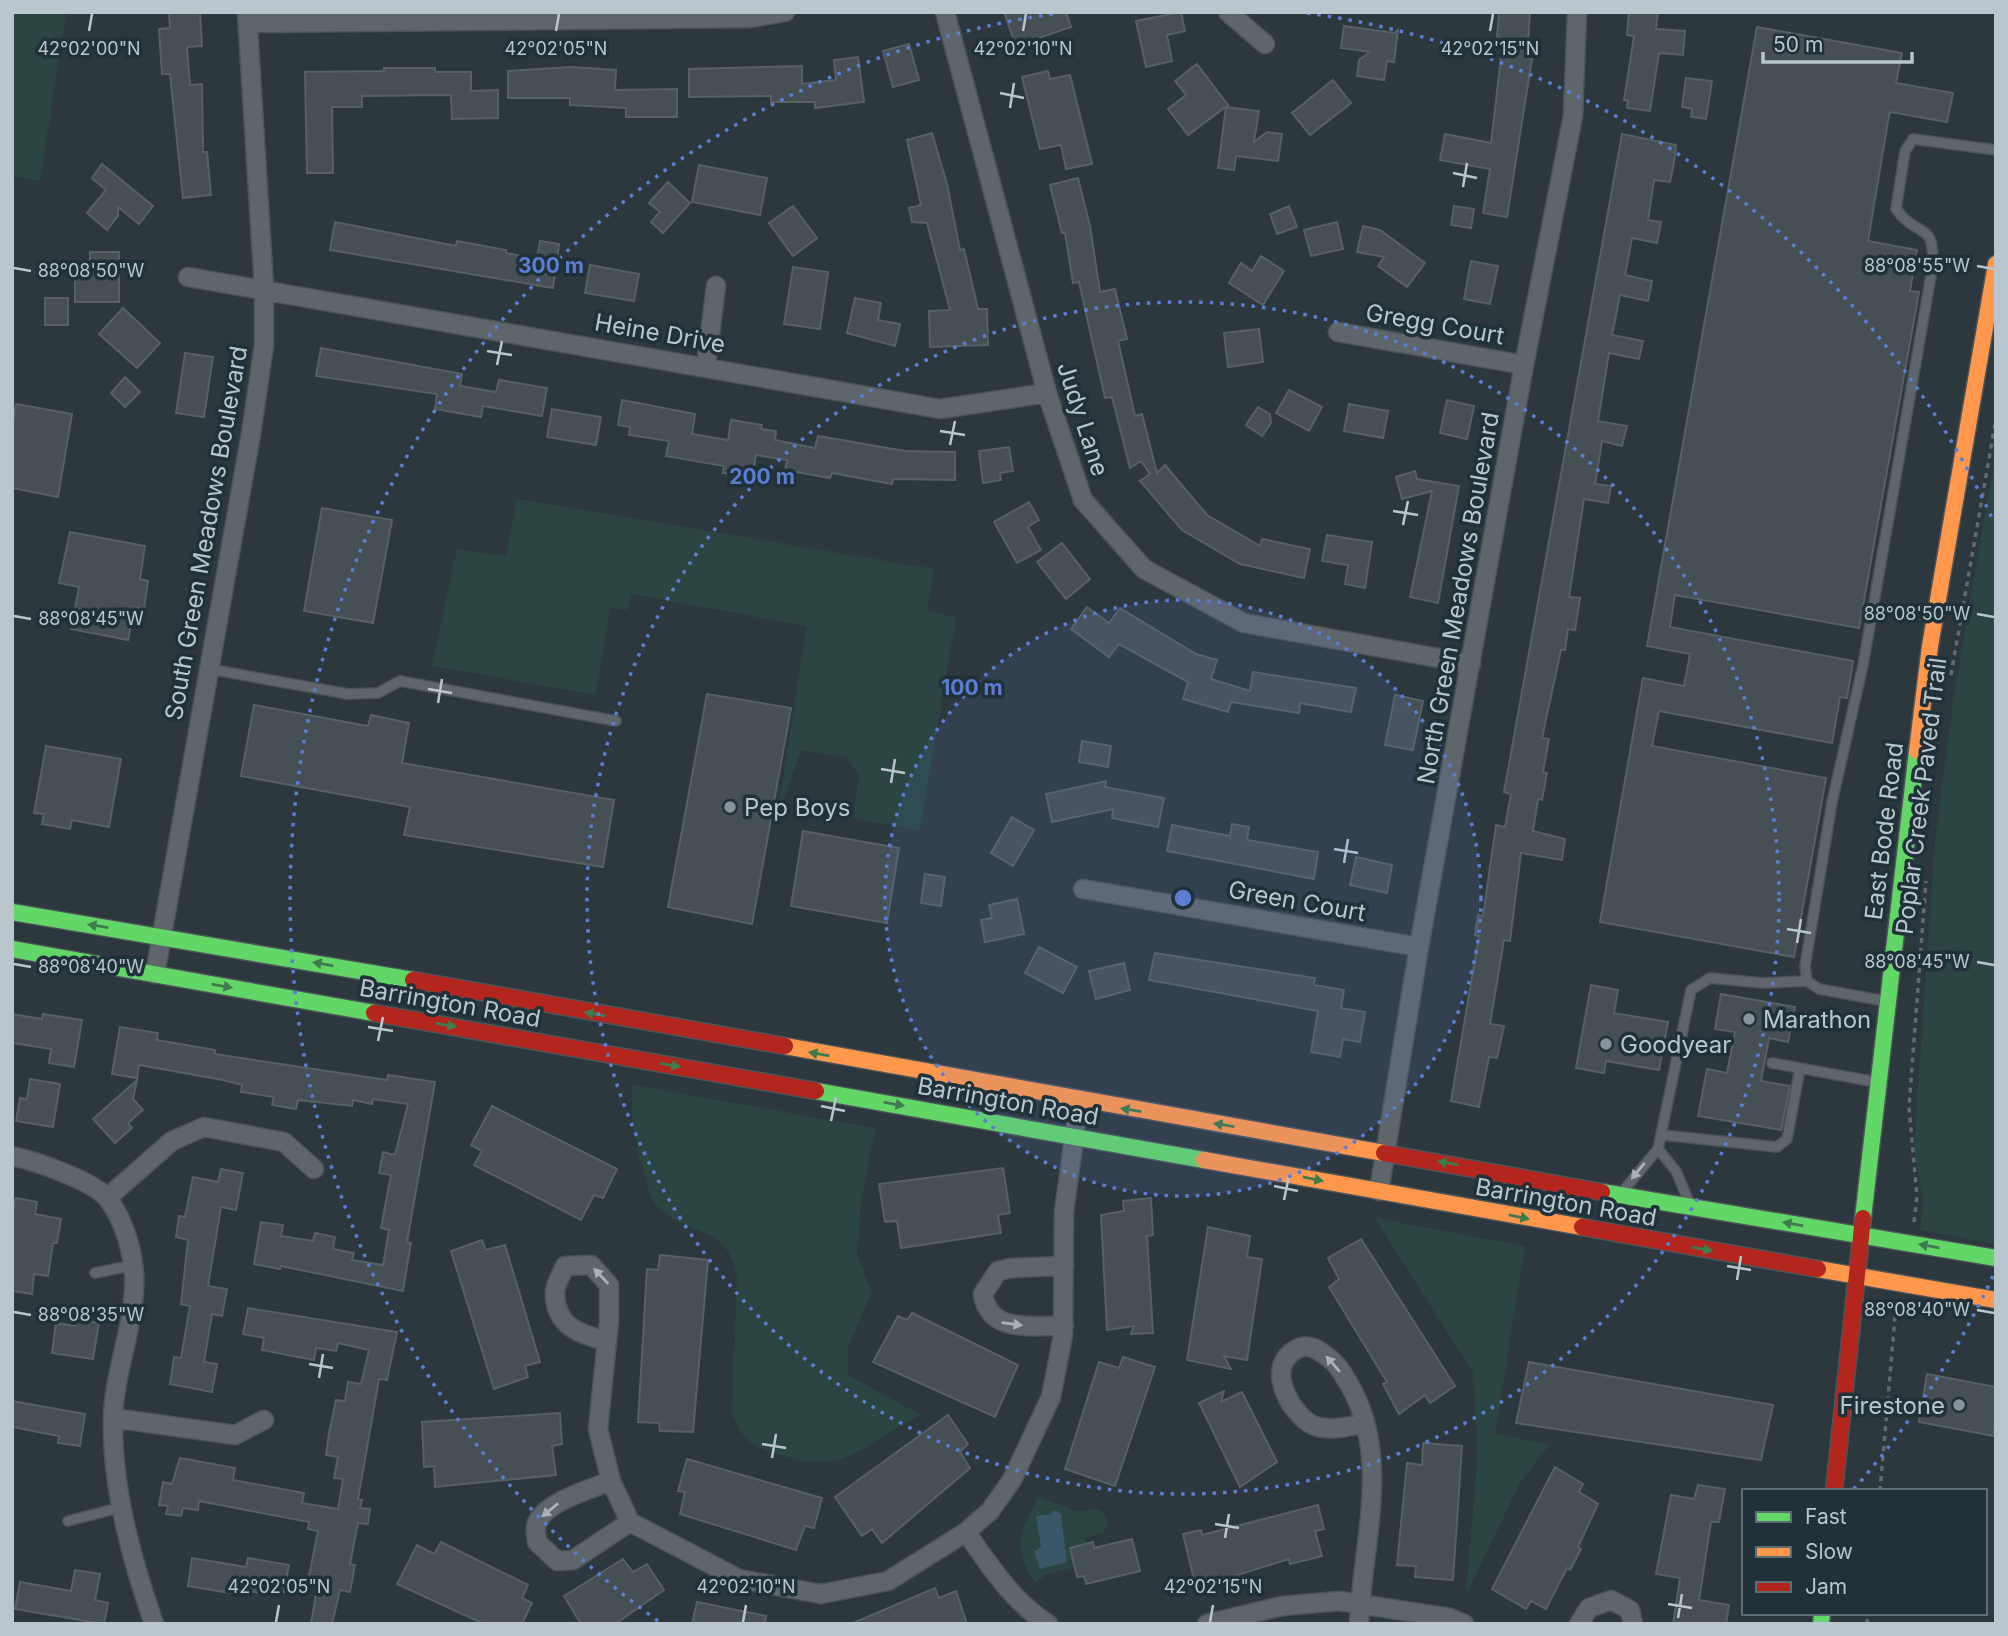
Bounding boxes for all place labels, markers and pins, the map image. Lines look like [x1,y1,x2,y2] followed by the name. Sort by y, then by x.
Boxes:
[744,793,850,822] place label: Pep Boys
[722,799,738,815] marker: Pep Boys
[1171,886,1195,910] centre of rings
[1763,1005,1871,1034] place label: Marathon
[1741,1011,1757,1027] marker: Marathon
[1620,1030,1731,1059] place label: Goodyear
[1598,1036,1614,1052] marker: Goodyear
[1840,1391,1945,1420] place label: Firestone
[1951,1397,1967,1413] marker: Firestone

